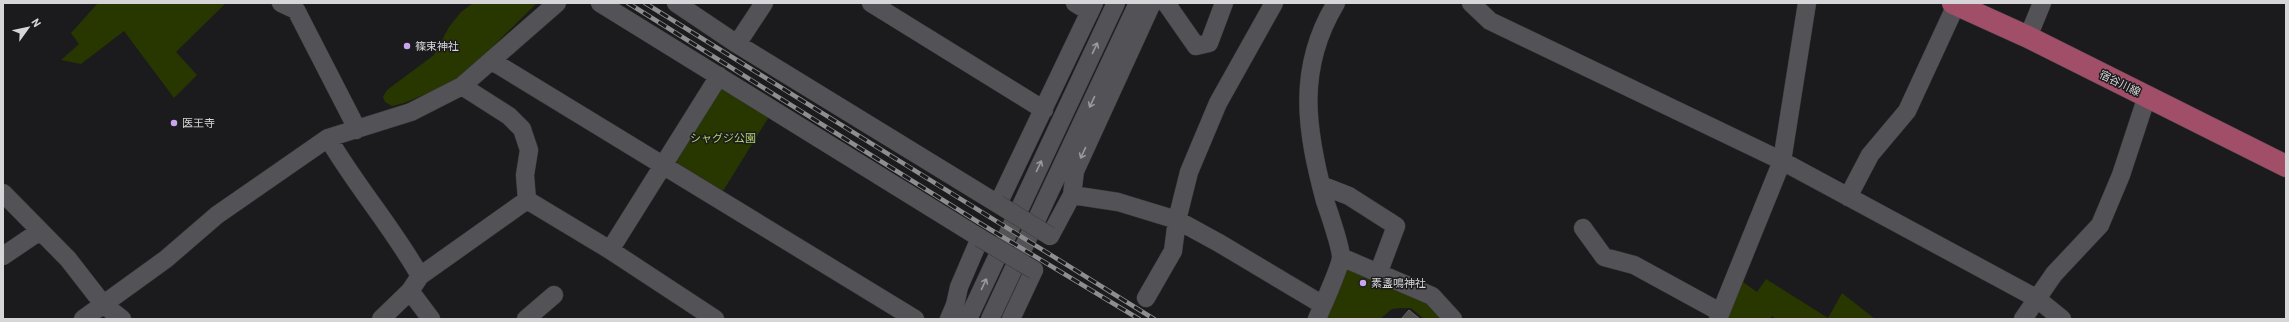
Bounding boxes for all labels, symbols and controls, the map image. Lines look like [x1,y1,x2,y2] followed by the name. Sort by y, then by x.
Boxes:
[8,8,48,48] north arrow
[29,16,44,29] text: N
[415,39,459,52] place label: 篠束神社
[402,41,412,51] marker: 篠束神社
[1092,43,1099,55] one-way arrow
[2098,67,2143,98] street label: 宿谷川線
[1088,96,1095,108] one-way arrow
[182,116,215,129] place label: 医王寺
[169,118,179,128] marker: 医王寺
[690,131,756,144] park label: シャグジ公園
[1079,147,1086,159] one-way arrow
[1036,160,1043,172] one-way arrow
[1371,276,1426,289] place label: 素盞鳴神社
[981,278,988,290] one-way arrow
[1358,278,1368,288] marker: 素盞鳴神社

